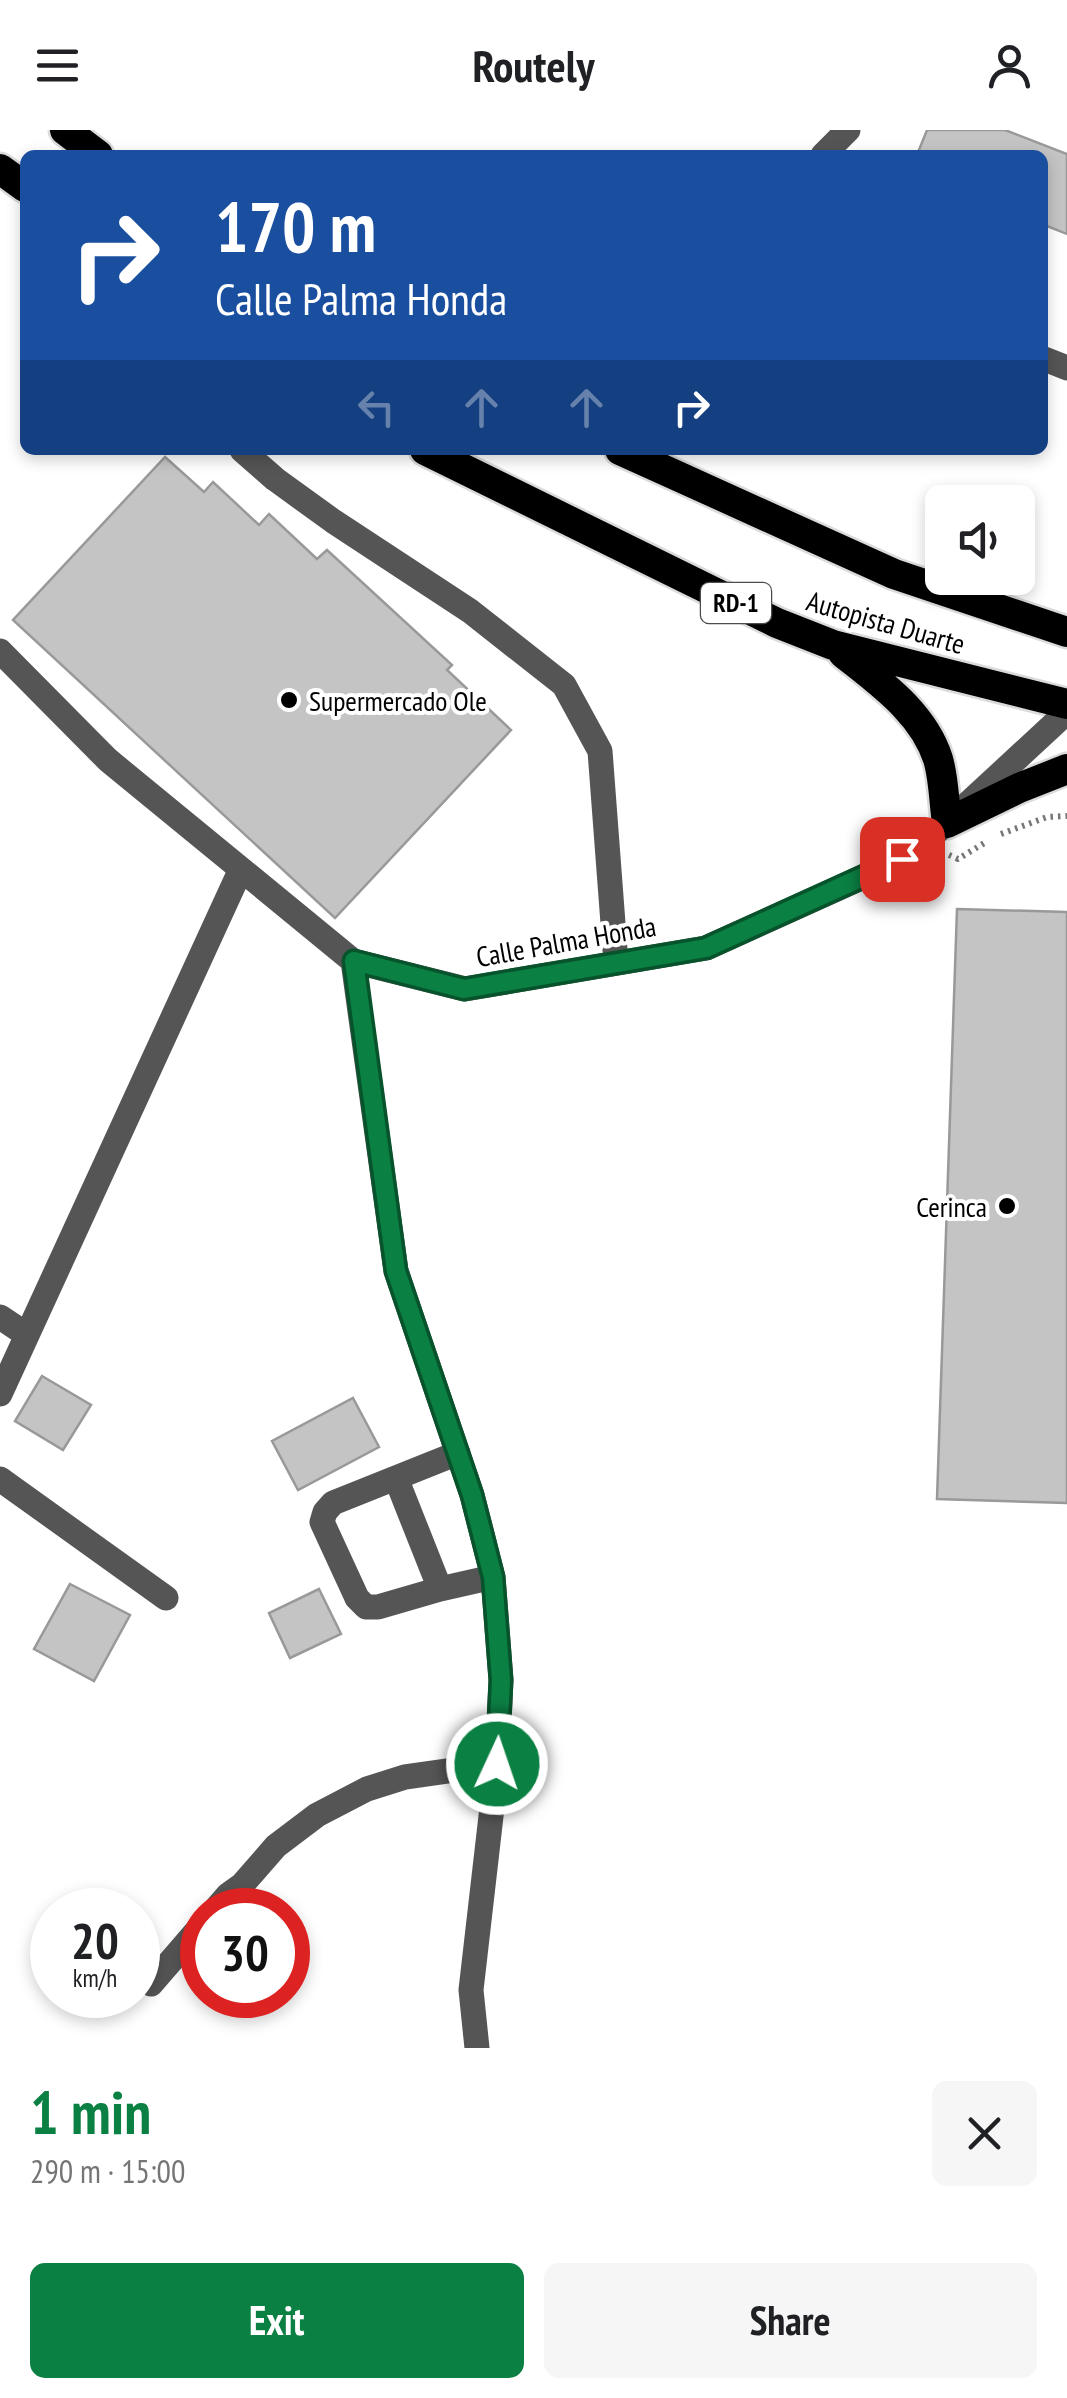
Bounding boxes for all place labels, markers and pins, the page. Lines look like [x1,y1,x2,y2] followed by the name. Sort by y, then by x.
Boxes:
[309,682,487,719] place label: Supermercado Ole
[278,689,300,711] marker: Supermercado Ole
[860,817,945,902] pin
[916,1188,987,1225] place label: Cerinca
[996,1195,1018,1217] marker: Cerinca

